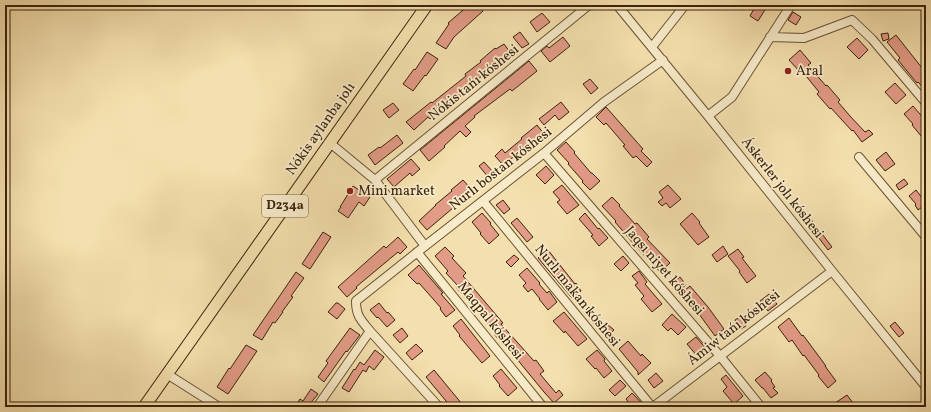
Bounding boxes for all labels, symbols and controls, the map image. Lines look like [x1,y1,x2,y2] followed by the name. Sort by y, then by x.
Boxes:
[425,40,523,126] street label: Nókis tańı kóshesi
[796,62,823,81] place label: Aral
[783,66,793,76] marker: Aral
[282,79,360,179] street label: Nókis aylanba jolı
[446,123,556,215] street label: Nurlı bostan kóshesi
[736,133,828,243] street label: Áskerler jolı kóshesi
[358,182,435,201] place label: Mini market
[345,186,355,196] marker: Mini market
[262,195,308,217] road number: D234a
[620,222,708,320] street label: Jaqsı niyet kóshesi
[530,241,624,351] street label: Nurlı makan kóshesi
[453,278,527,364] street label: Maqpal kóshesi
[684,286,784,370] street label: Ámiw tańı kóshesi

